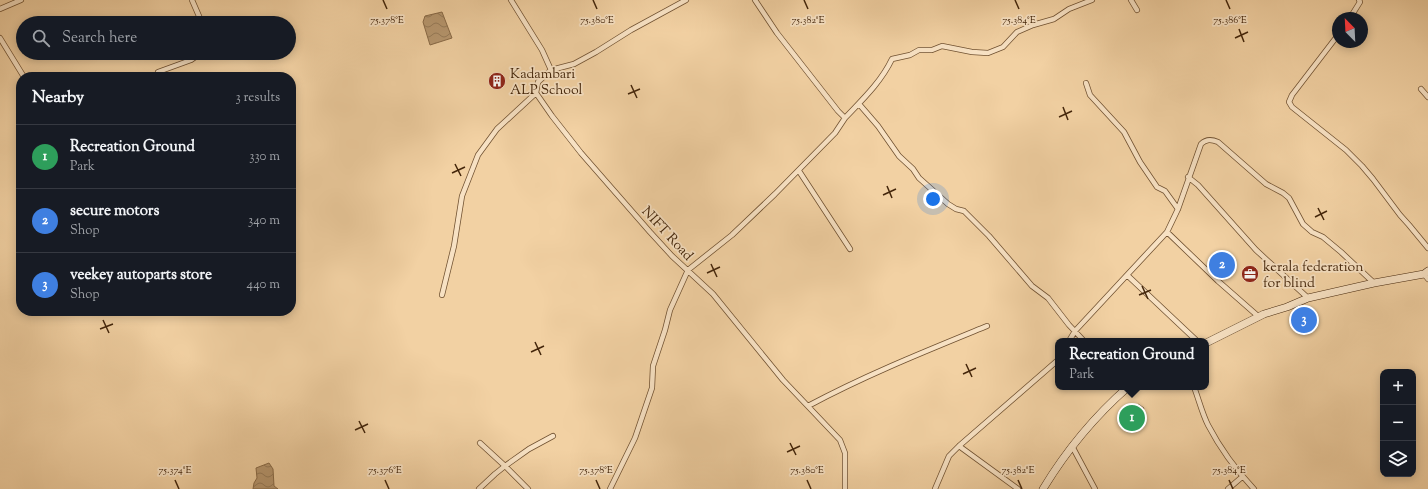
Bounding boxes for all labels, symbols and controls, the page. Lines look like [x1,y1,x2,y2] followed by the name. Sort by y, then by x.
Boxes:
[1332,12,1368,48] north arrow
[370,13,404,28] text: 75.378°E
[580,13,614,28] text: 75.380°E
[792,13,825,28] text: 75.382°E
[1002,13,1036,28] text: 75.384°E
[1213,13,1247,28] text: 75.386°E
[16,16,296,60] search box
[30,27,52,49] icon: search
[62,28,137,49] text: Search here
[510,65,583,101] place label: Kadambari ALP School
[487,71,507,91] building icon: Kadambari ALP School
[32,86,84,110] text: Nearby
[235,89,280,107] text: 3 results
[70,137,195,158] text: Recreation Ground
[43,148,47,166] text: 1
[249,148,280,166] text: 330 m
[70,158,95,176] text: Park
[923,189,943,209] your location
[70,201,159,222] text: secure motors
[636,203,697,266] street label: NIFT Road
[42,212,48,230] text: 2
[248,212,280,230] text: 340 m
[70,222,99,240] text: Shop
[1209,250,1235,280] pin: 2
[1263,258,1364,294] place label: kerala federation for blind
[1240,264,1260,284] office icon: kerala federation for blind
[70,265,212,286] text: veekey autoparts store
[42,276,48,294] text: 3
[247,276,280,294] text: 440 m
[70,286,99,304] text: Shop
[1291,305,1317,335] pin: 3
[1055,338,1209,390] popup
[1070,345,1195,366] text: Recreation Ground
[1070,366,1094,384] text: Park
[1380,369,1416,477] map controls
[1380,369,1416,405] button: +
[1119,403,1145,433] pin: 1
[1380,405,1416,441] button: −
[1380,441,1416,477] button: layers
[159,463,191,478] text: 75.374°E
[368,463,402,478] text: 75.376°E
[579,463,613,478] text: 75.378°E
[790,463,824,478] text: 75.380°E
[1002,463,1035,478] text: 75.382°E
[1212,463,1246,478] text: 75.384°E

